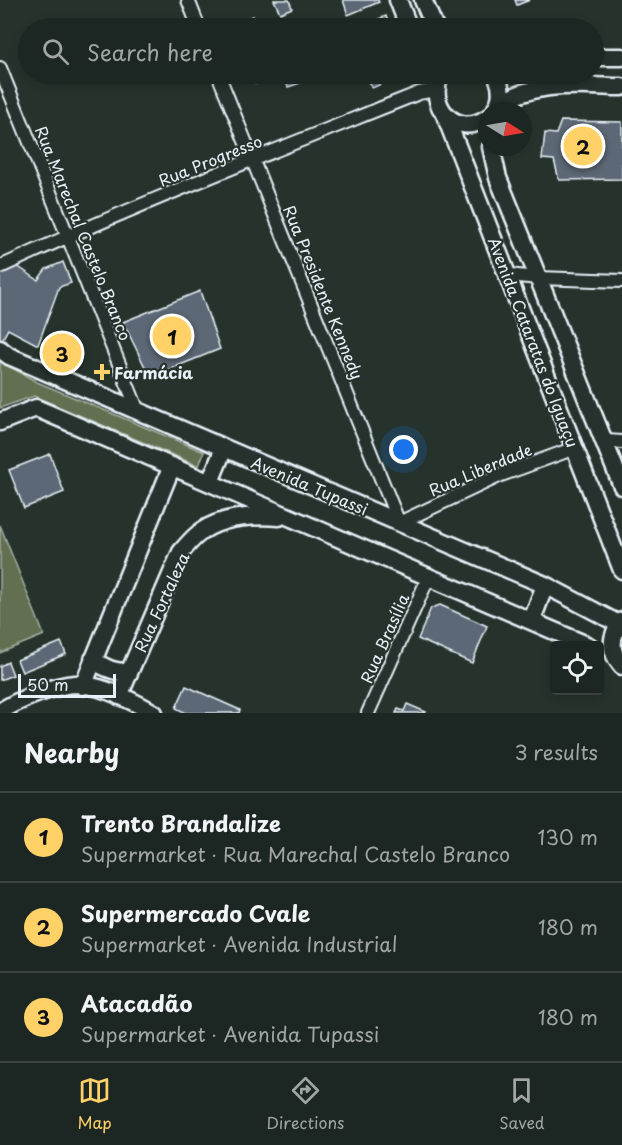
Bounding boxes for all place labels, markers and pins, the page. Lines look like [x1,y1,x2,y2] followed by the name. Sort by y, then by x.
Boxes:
[564,124,602,168] pin: 2
[152,314,192,358] pin: 1
[42,330,82,376] pin: 3
[114,360,193,384] place label: Farmácia
[95,365,109,379] marker: Farmácia

